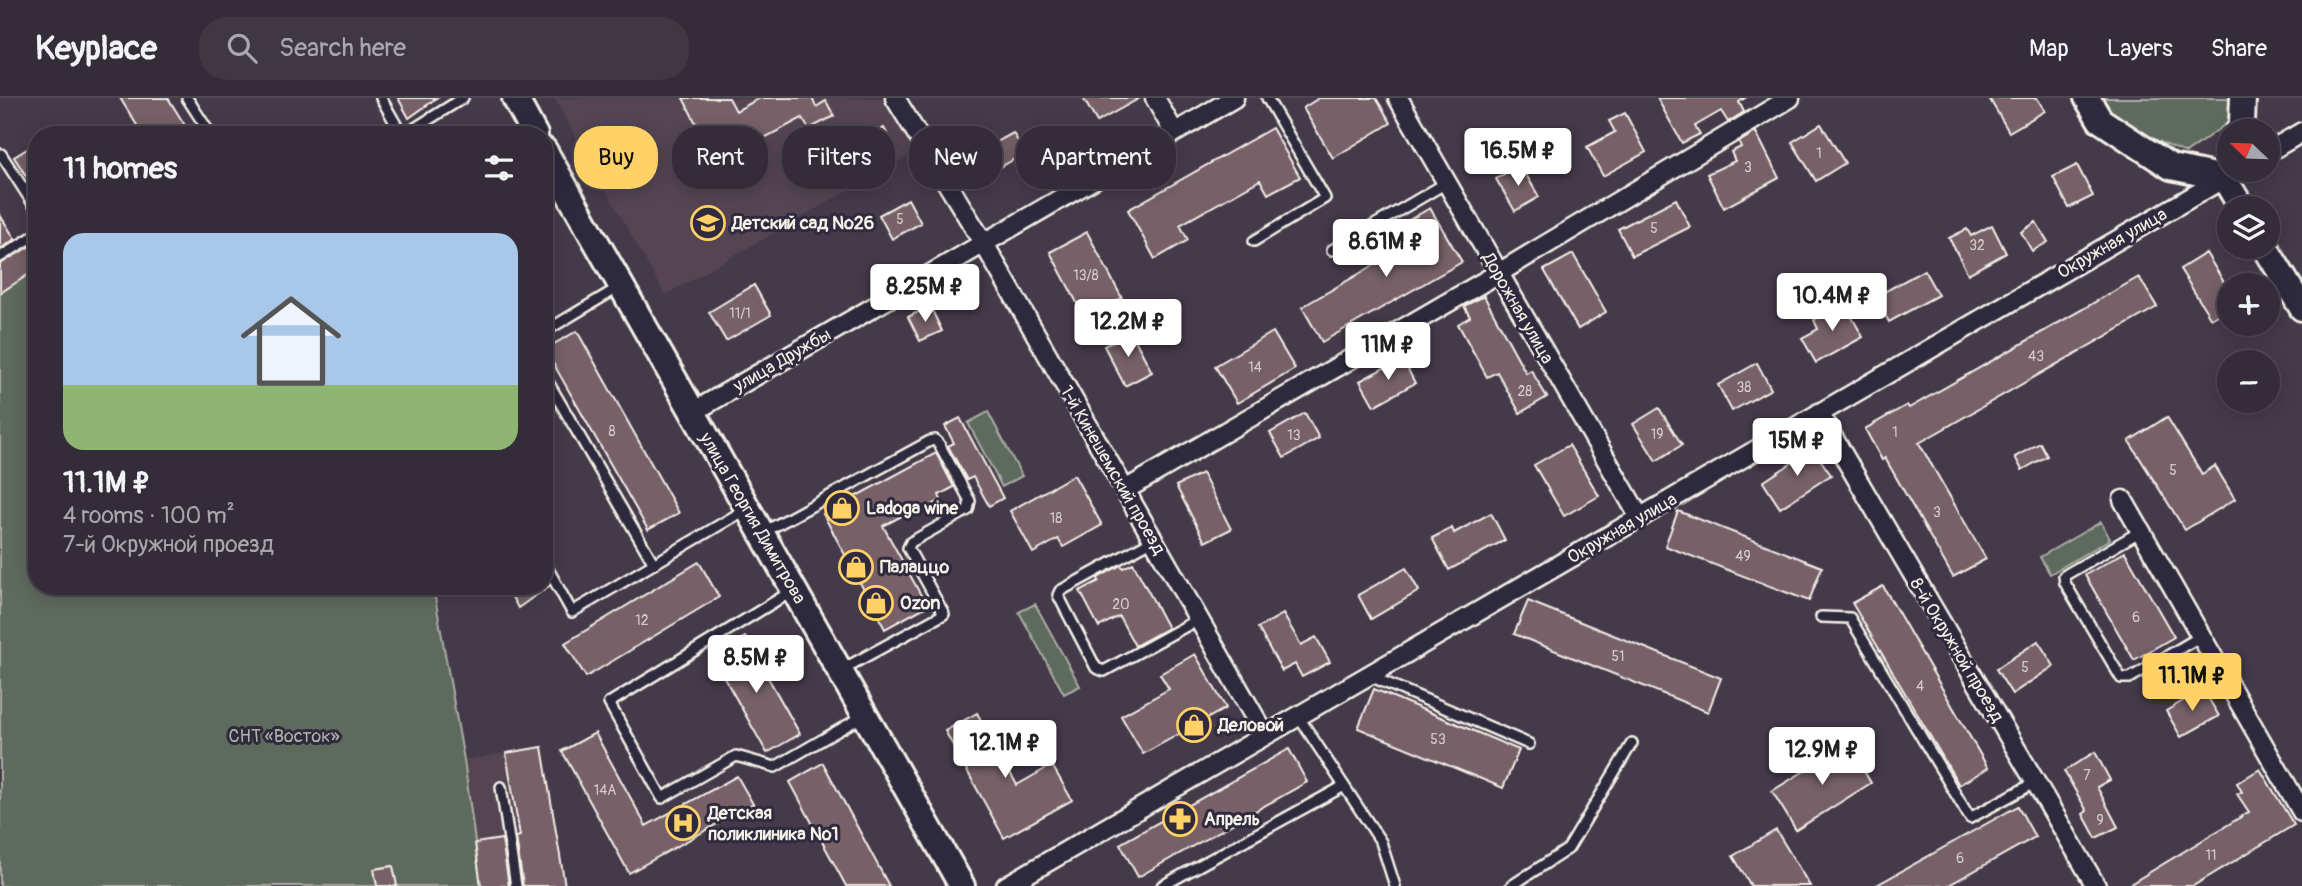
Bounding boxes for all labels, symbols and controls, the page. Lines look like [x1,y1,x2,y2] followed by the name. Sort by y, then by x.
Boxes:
[199,17,689,80] search box
[35,28,157,69] text: Keyplace
[223,29,261,67] icon: search
[279,32,406,64] text: Search here
[2029,34,2069,63] text: Map
[2107,34,2173,63] text: Layers
[2211,34,2267,63] text: Share
[2217,119,2280,182] north arrow
[2217,119,2280,413] map controls
[574,126,658,189] chip: Buy
[672,126,768,189] chip: Rent
[782,126,895,189] chip: Filters
[909,126,1002,189] chip: New
[1016,126,1176,189] chip: Apartment
[1453,129,1583,188] pin: 16.5M ₽
[1480,136,1556,165] text: 16.5M ₽
[1816,145,1822,162] house number: 1
[480,149,518,187] icon: filters
[63,150,177,187] text: 11 homes
[1744,159,1752,176] house number: 3
[2217,196,2280,259] button: layers
[2053,203,2171,284] street label: Окружная улица
[689,204,727,242] school or university icon: Детский сад №26
[896,211,904,228] house number: 5
[731,212,874,235] place label: Детский сад №26
[1321,220,1451,279] pin: 8.61M ₽
[1650,220,1658,237] house number: 5
[1349,227,1423,256] text: 8.61M ₽
[1969,237,1985,254] house number: 32
[1476,248,1559,368] street label: Дорожная улица
[860,264,990,324] pin: 8.25M ₽
[1073,267,1099,284] house number: 13/8
[886,272,964,301] text: 8.25M ₽
[2217,273,2280,336] button: +
[1767,274,1897,333] pin: 10.4M ₽
[228,278,354,404] icon: home
[1793,281,1871,310] text: 10.4M ₽
[1063,300,1193,359] pin: 12.2M ₽
[729,305,751,322] house number: 11/1
[1090,307,1166,336] text: 12.2M ₽
[1339,322,1437,382] pin: 11M ₽
[728,323,835,398] street label: улица Дружбы
[1361,330,1415,359] text: 11M ₽
[2028,348,2044,365] house number: 43
[2217,350,2280,413] button: −
[1248,359,1262,376] house number: 14
[1737,379,1751,396] house number: 38
[1055,382,1171,559] street label: 1-й Кинешемский проезд
[1518,383,1532,400] house number: 28
[1748,418,1846,478] pin: 15M ₽
[608,423,616,440] house number: 8
[1892,424,1898,441] house number: 1
[1651,426,1663,443] house number: 19
[1769,426,1825,455] text: 15M ₽
[1287,427,1301,444] house number: 13
[694,428,811,608] street label: улица Георгия Димитрова
[2169,462,2177,479] house number: 5
[63,464,151,501] text: 11.1M ₽
[1563,488,1681,569] street label: Окружная улица
[823,489,861,527] shop icon: Ladoga wine
[866,497,959,520] place label: Ladoga wine
[63,501,235,530] text: 4 rooms · 100 m²
[1933,504,1941,521] house number: 3
[1050,510,1062,527] house number: 18
[63,530,274,559] text: 7-й Окружной проезд
[837,548,875,586] shop icon: Палаццо
[1735,548,1751,565] house number: 49
[880,556,950,579] place label: Палаццо
[1904,574,2009,727] street label: 8-й Окружной проезд
[857,584,895,622] shop icon: Ozon
[900,592,940,615] place label: Ozon
[1112,596,1130,613] house number: 20
[2132,609,2140,626] house number: 6
[635,612,649,629] house number: 12
[699,636,813,695] pin: 8.5M ₽
[724,643,788,672] text: 8.5M ₽
[1611,648,1625,665] house number: 51
[2127,654,2257,713] pin: 11.1M ₽
[2021,659,2029,676] house number: 5
[2158,661,2226,690] text: 11.1M ₽
[1916,678,1924,695] house number: 4
[1175,706,1213,744] shop icon: Деловой
[1217,714,1284,737] place label: Деловой
[940,720,1070,780] pin: 12.1M ₽
[228,725,340,748] park label: СНТ «Восток»
[969,728,1041,757] text: 12.1M ₽
[1757,728,1887,787] pin: 12.9M ₽
[1430,731,1446,748] house number: 53
[1785,735,1859,764] text: 12.9M ₽
[2083,767,2091,784] house number: 7
[594,782,616,799] house number: 14А
[1161,800,1199,838] pharmacy icon: Апрель
[707,802,839,846] place label: Детская поликлиника №1
[664,804,702,842] hospital icon: Детская поликлиника №1
[1204,808,1260,831] place label: Апрель
[2096,812,2104,829] house number: 9
[2206,847,2216,864] house number: 11
[1956,850,1964,867] house number: 6

